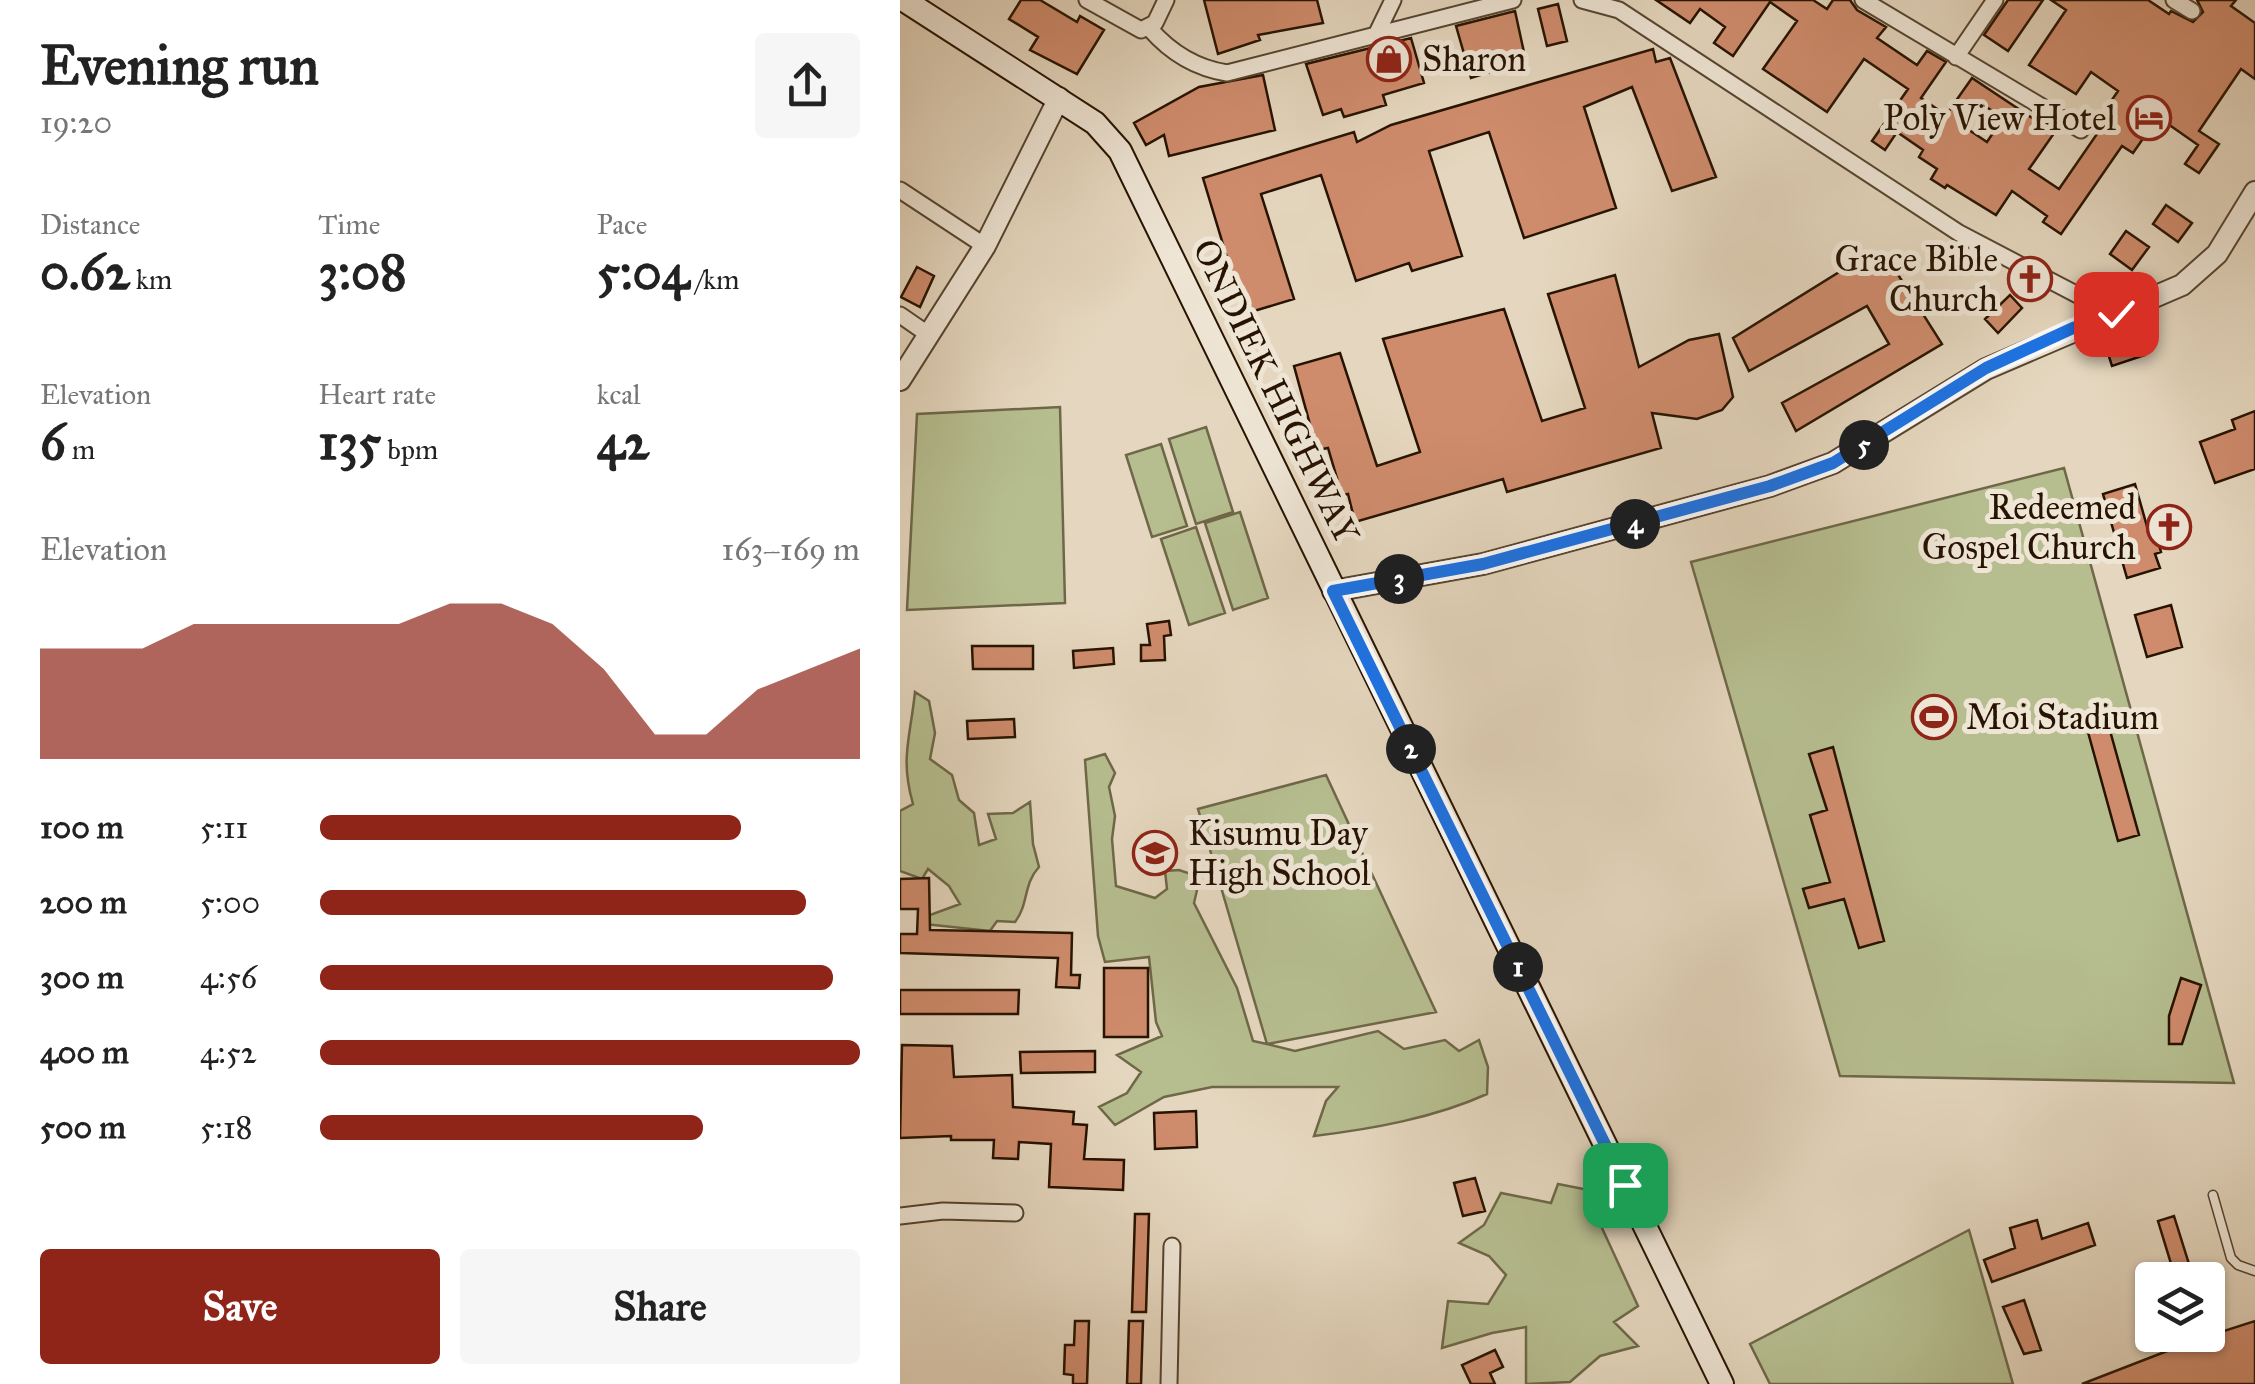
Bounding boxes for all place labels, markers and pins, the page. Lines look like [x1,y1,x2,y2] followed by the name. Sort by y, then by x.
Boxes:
[1366,36,1412,82] shop icon: Sharon
[1422,38,1526,81] place label: Sharon
[2126,95,2172,141] hotel icon: Poly View Hotel
[1883,97,2117,140] place label: Poly View Hotel
[1834,238,1998,321] place label: Grace Bible Church
[2007,256,2053,302] church icon: Grace Bible Church
[2074,272,2159,357] pin
[1839,420,1889,470] pin: 5
[1922,486,2136,569] place label: Redeemed Gospel Church
[1610,499,1660,549] pin: 4
[2146,504,2192,550] church icon: Redeemed Gospel Church
[1374,554,1424,604] pin: 3
[1911,694,1957,740] sports icon: Moi Stadium
[1966,696,2159,739] place label: Moi Stadium
[1386,724,1436,774] pin: 2
[1188,812,1371,895] place label: Kisumu Day High School
[1132,830,1178,876] school or university icon: Kisumu Day High School
[1493,942,1543,992] pin: 1
[1583,1143,1668,1228] pin

